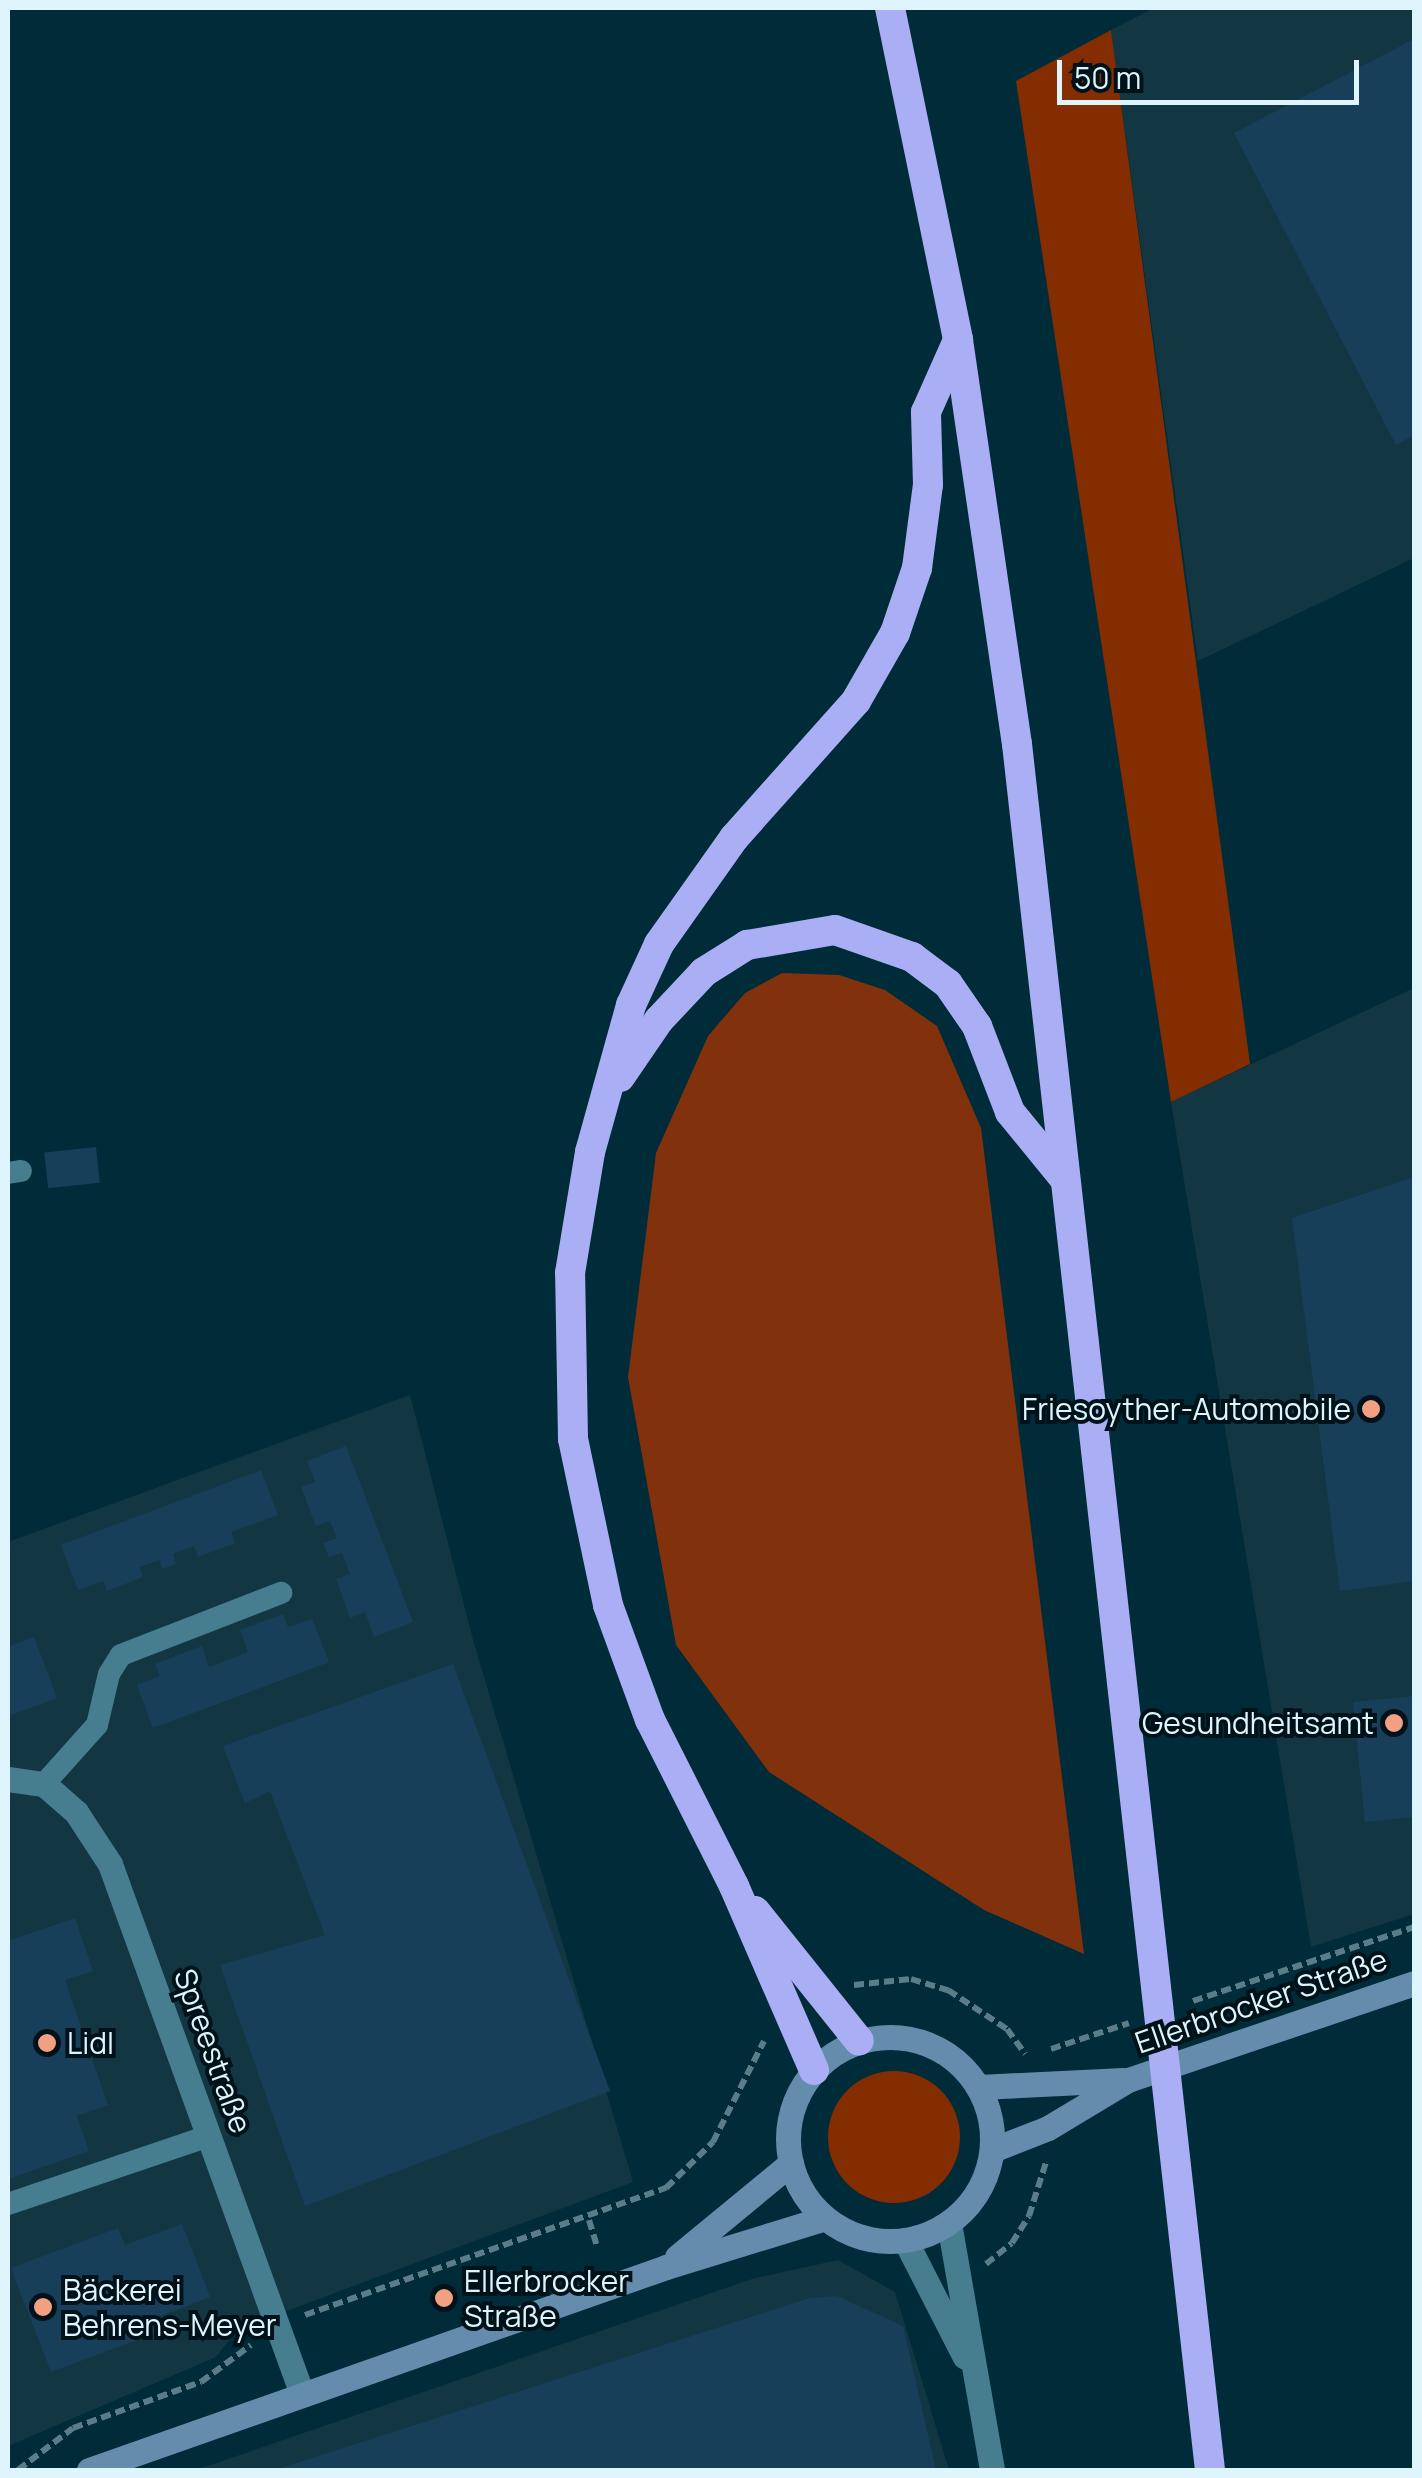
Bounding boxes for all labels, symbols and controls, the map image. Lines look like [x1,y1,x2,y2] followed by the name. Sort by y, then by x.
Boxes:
[1062,40,1364,102] scale bar
[1074,57,1141,98] text: 50 m
[1022,1391,1351,1427] place label: Friesoyther-Automobile
[1360,1398,1382,1420] marker: Friesoyther-Automobile
[1142,1705,1374,1741] place label: Gesundheitsamt
[1383,1712,1405,1734] marker: Gesundheitsamt
[1130,1941,1392,2061] street label: Ellerbrocker Straße
[167,1964,259,2138] street label: Spreestraße
[67,2025,114,2061] place label: Lidl
[36,2032,58,2054] marker: Lidl
[464,2263,629,2334] place label: Ellerbrocker Straße
[63,2272,277,2342] place label: Bäckerei Behrens-Meyer
[433,2287,455,2309] marker: Ellerbrocker Straße
[32,2296,54,2318] marker: Bäckerei Behrens-Meyer

